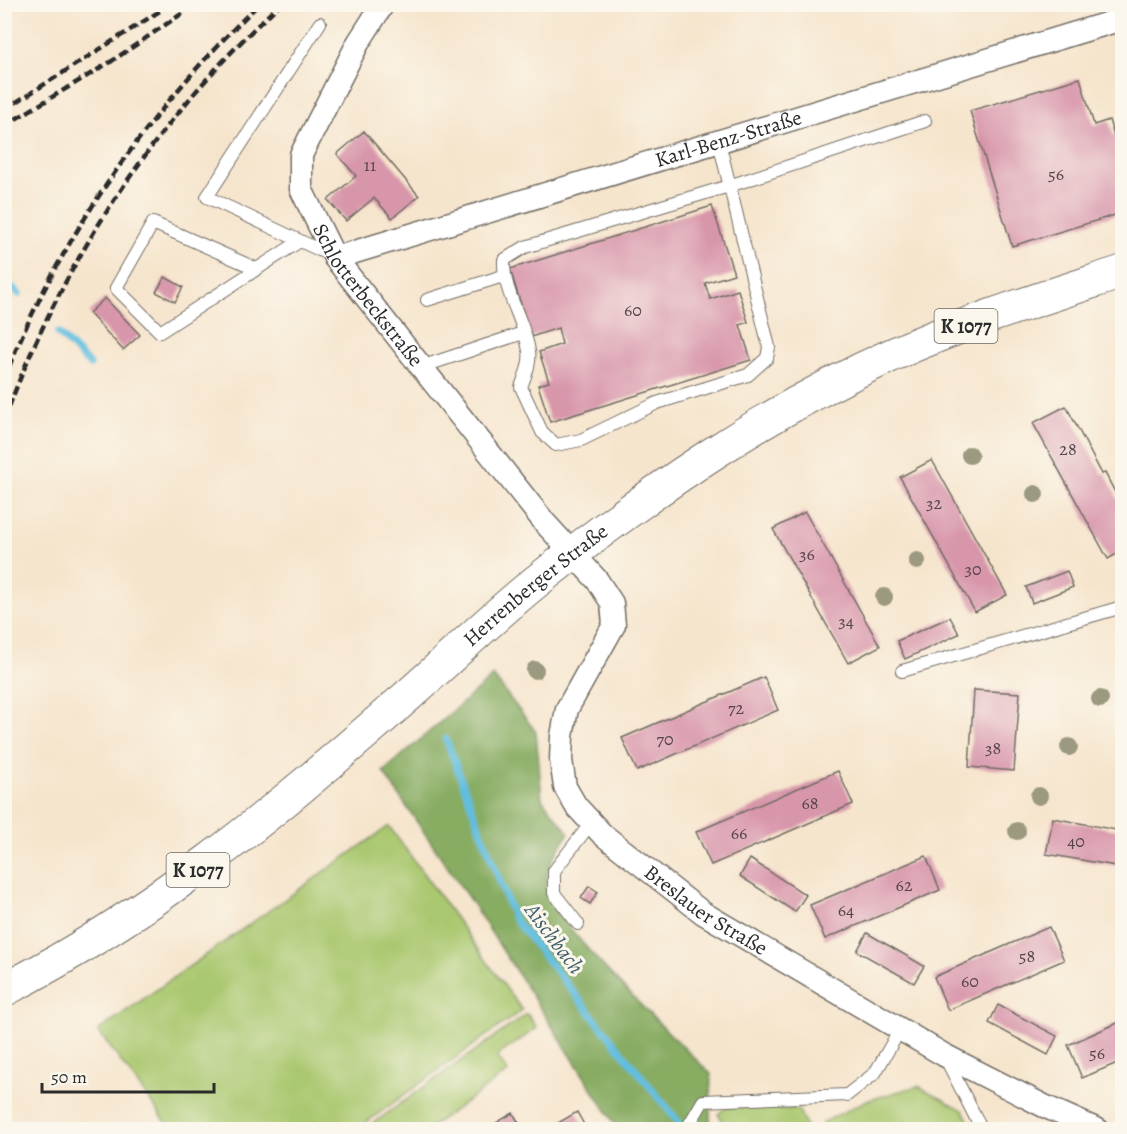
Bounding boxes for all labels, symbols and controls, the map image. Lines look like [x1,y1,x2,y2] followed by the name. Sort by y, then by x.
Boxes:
[652,103,805,174] street label: Karl-Benz-Straße
[364,153,376,177] house number: 11
[1048,162,1064,186] house number: 56
[306,219,430,373] street label: Schlotterbeckstraße
[624,298,642,322] house number: 60
[934,309,998,343] road number: K 1077
[1059,437,1077,461] house number: 28
[926,491,942,515] house number: 32
[457,517,613,653] street label: Herrenberger Straße
[799,542,815,566] house number: 36
[964,557,982,581] house number: 30
[838,609,854,633] house number: 34
[728,696,744,720] house number: 72
[656,727,674,751] house number: 70
[985,736,1001,760] house number: 38
[801,791,819,815] house number: 68
[731,821,747,845] house number: 66
[1067,829,1085,853] house number: 40
[166,853,230,887] road number: K 1077
[639,858,773,962] street label: Breslauer Straße
[896,873,913,897] house number: 62
[517,896,591,980] water label: Aischbach
[838,898,854,922] house number: 64
[1019,944,1035,968] house number: 58
[961,969,979,993] house number: 60
[1089,1041,1105,1065] house number: 56
[42,1056,214,1094] scale bar
[51,1065,87,1089] text: 50 m

